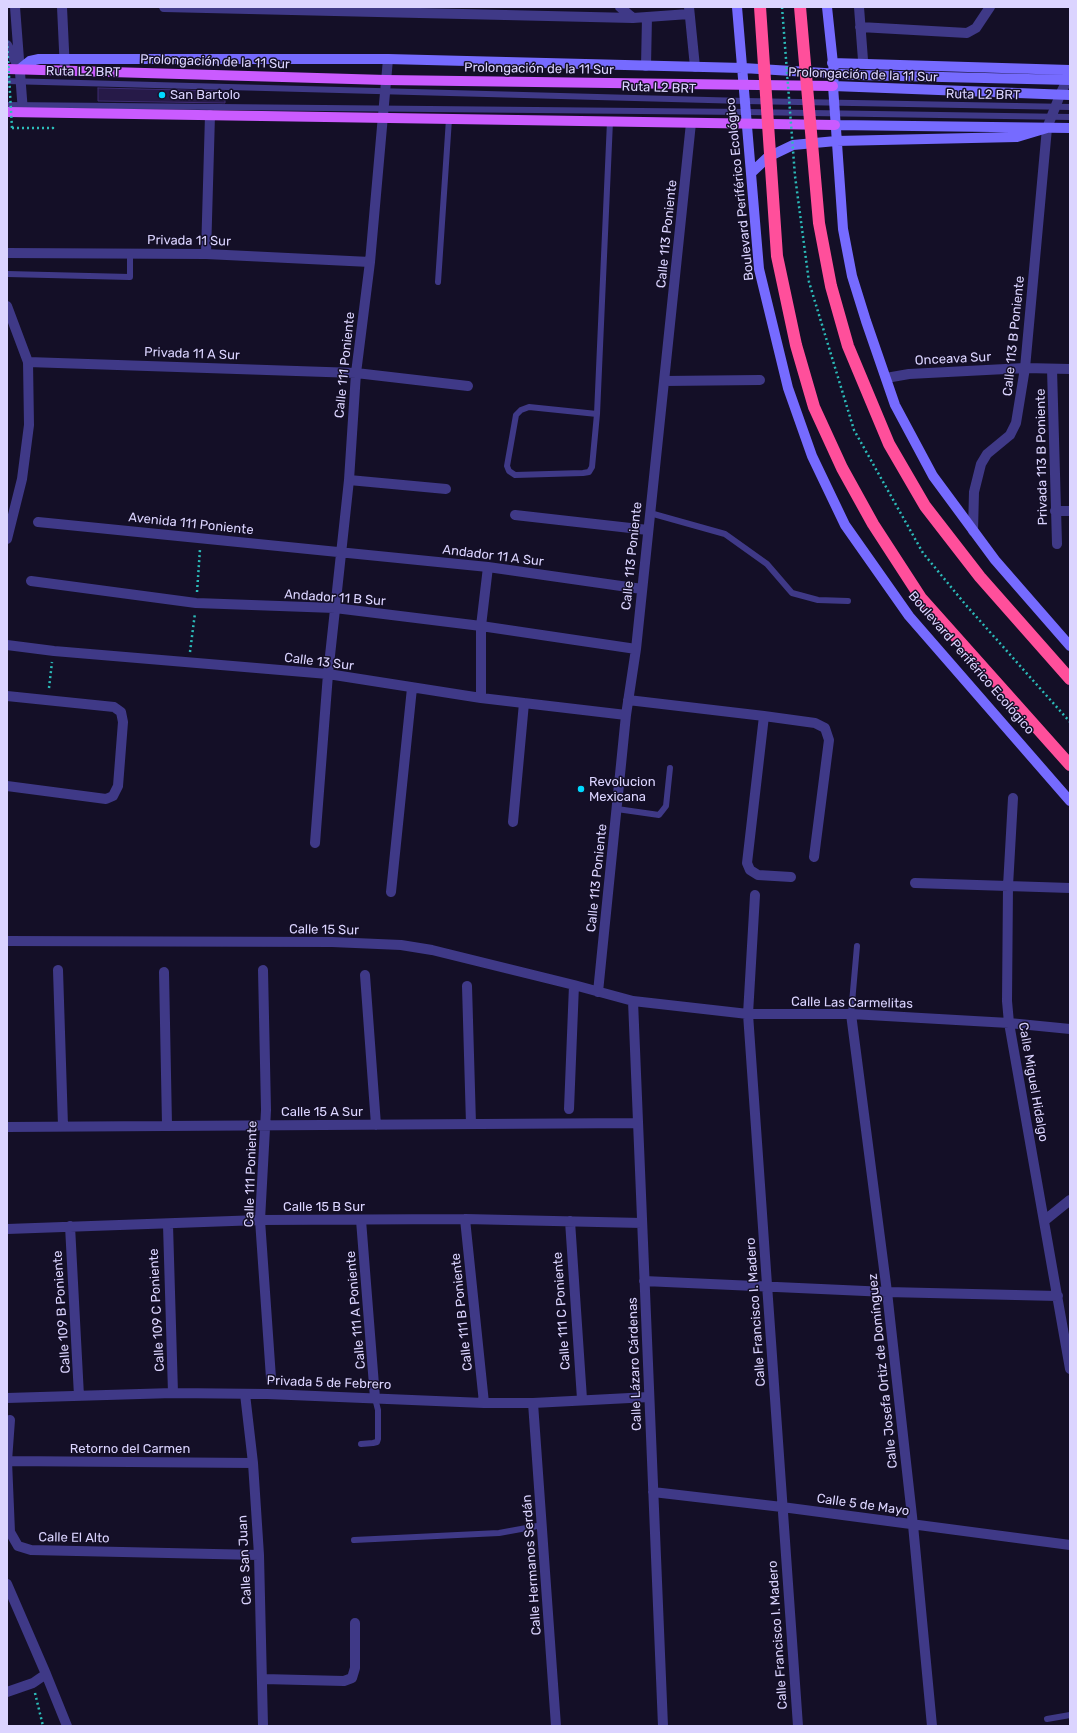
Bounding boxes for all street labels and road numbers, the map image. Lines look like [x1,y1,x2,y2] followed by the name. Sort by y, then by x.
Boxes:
[140,52,290,72] street label: Prolongación de la 11 Sur
[464,60,614,78] street label: Prolongación de la 11 Sur
[46,64,120,80] street label: Ruta L2 BRT
[788,65,938,85] street label: Prolongación de la 11 Sur
[621,79,697,97] street label: Ruta L2 BRT
[946,87,1020,103] street label: Ruta L2 BRT
[723,97,757,281] street label: Boulevard Periférico Ecológico
[654,179,680,289] street label: Calle 113 Poniente
[147,232,231,250] street label: Privada 11 Sur
[1000,275,1028,397] street label: Calle 113 B Poniente
[332,311,358,419] street label: Calle 111 Poniente
[144,345,240,363] street label: Privada 11 A Sur
[914,349,992,369] street label: Onceava Sur
[1033,388,1051,526] street label: Privada 113 B Poniente
[619,501,645,611] street label: Calle 113 Poniente
[128,510,254,538] street label: Avenida 111 Poniente
[441,542,545,570] street label: Andador 11 A Sur
[284,587,386,609] street label: Andador 11 B Sur
[905,588,1037,738] street label: Boulevard Periférico Ecológico
[283,650,355,674] street label: Calle 13 Sur
[584,823,610,933] street label: Calle 113 Poniente
[289,922,359,938] street label: Calle 15 Sur
[791,994,913,1012] street label: Calle Las Carmelitas
[1015,1021,1051,1143] street label: Calle Miguel Hidalgo
[281,1104,363,1120] street label: Calle 15 A Sur
[241,1120,261,1228] street label: Calle 111 Poniente
[283,1199,365,1215] street label: Calle 15 B Sur
[743,1237,769,1387] street label: Calle Francisco I. Madero
[146,1248,168,1372] street label: Calle 109 C Poniente
[50,1250,74,1374] street label: Calle 109 B Poniente
[343,1250,369,1370] street label: Calle 111 A Poniente
[550,1251,574,1371] street label: Calle 111 C Poniente
[448,1252,476,1372] street label: Calle 111 B Poniente
[865,1273,901,1469] street label: Calle Josefa Ortiz de Domínguez
[625,1297,645,1431] street label: Calle Lázaro Cárdenas
[266,1373,392,1393] street label: Privada 5 de Febrero
[70,1441,190,1457] street label: Retorno del Carmen
[816,1491,910,1519] street label: Calle 5 de Mayo
[519,1494,545,1636] street label: Calle Hermanos Serdán
[235,1515,255,1605] street label: Calle San Juan
[38,1530,110,1546] street label: Calle El Alto
[765,1560,791,1710] street label: Calle Francisco I. Madero

